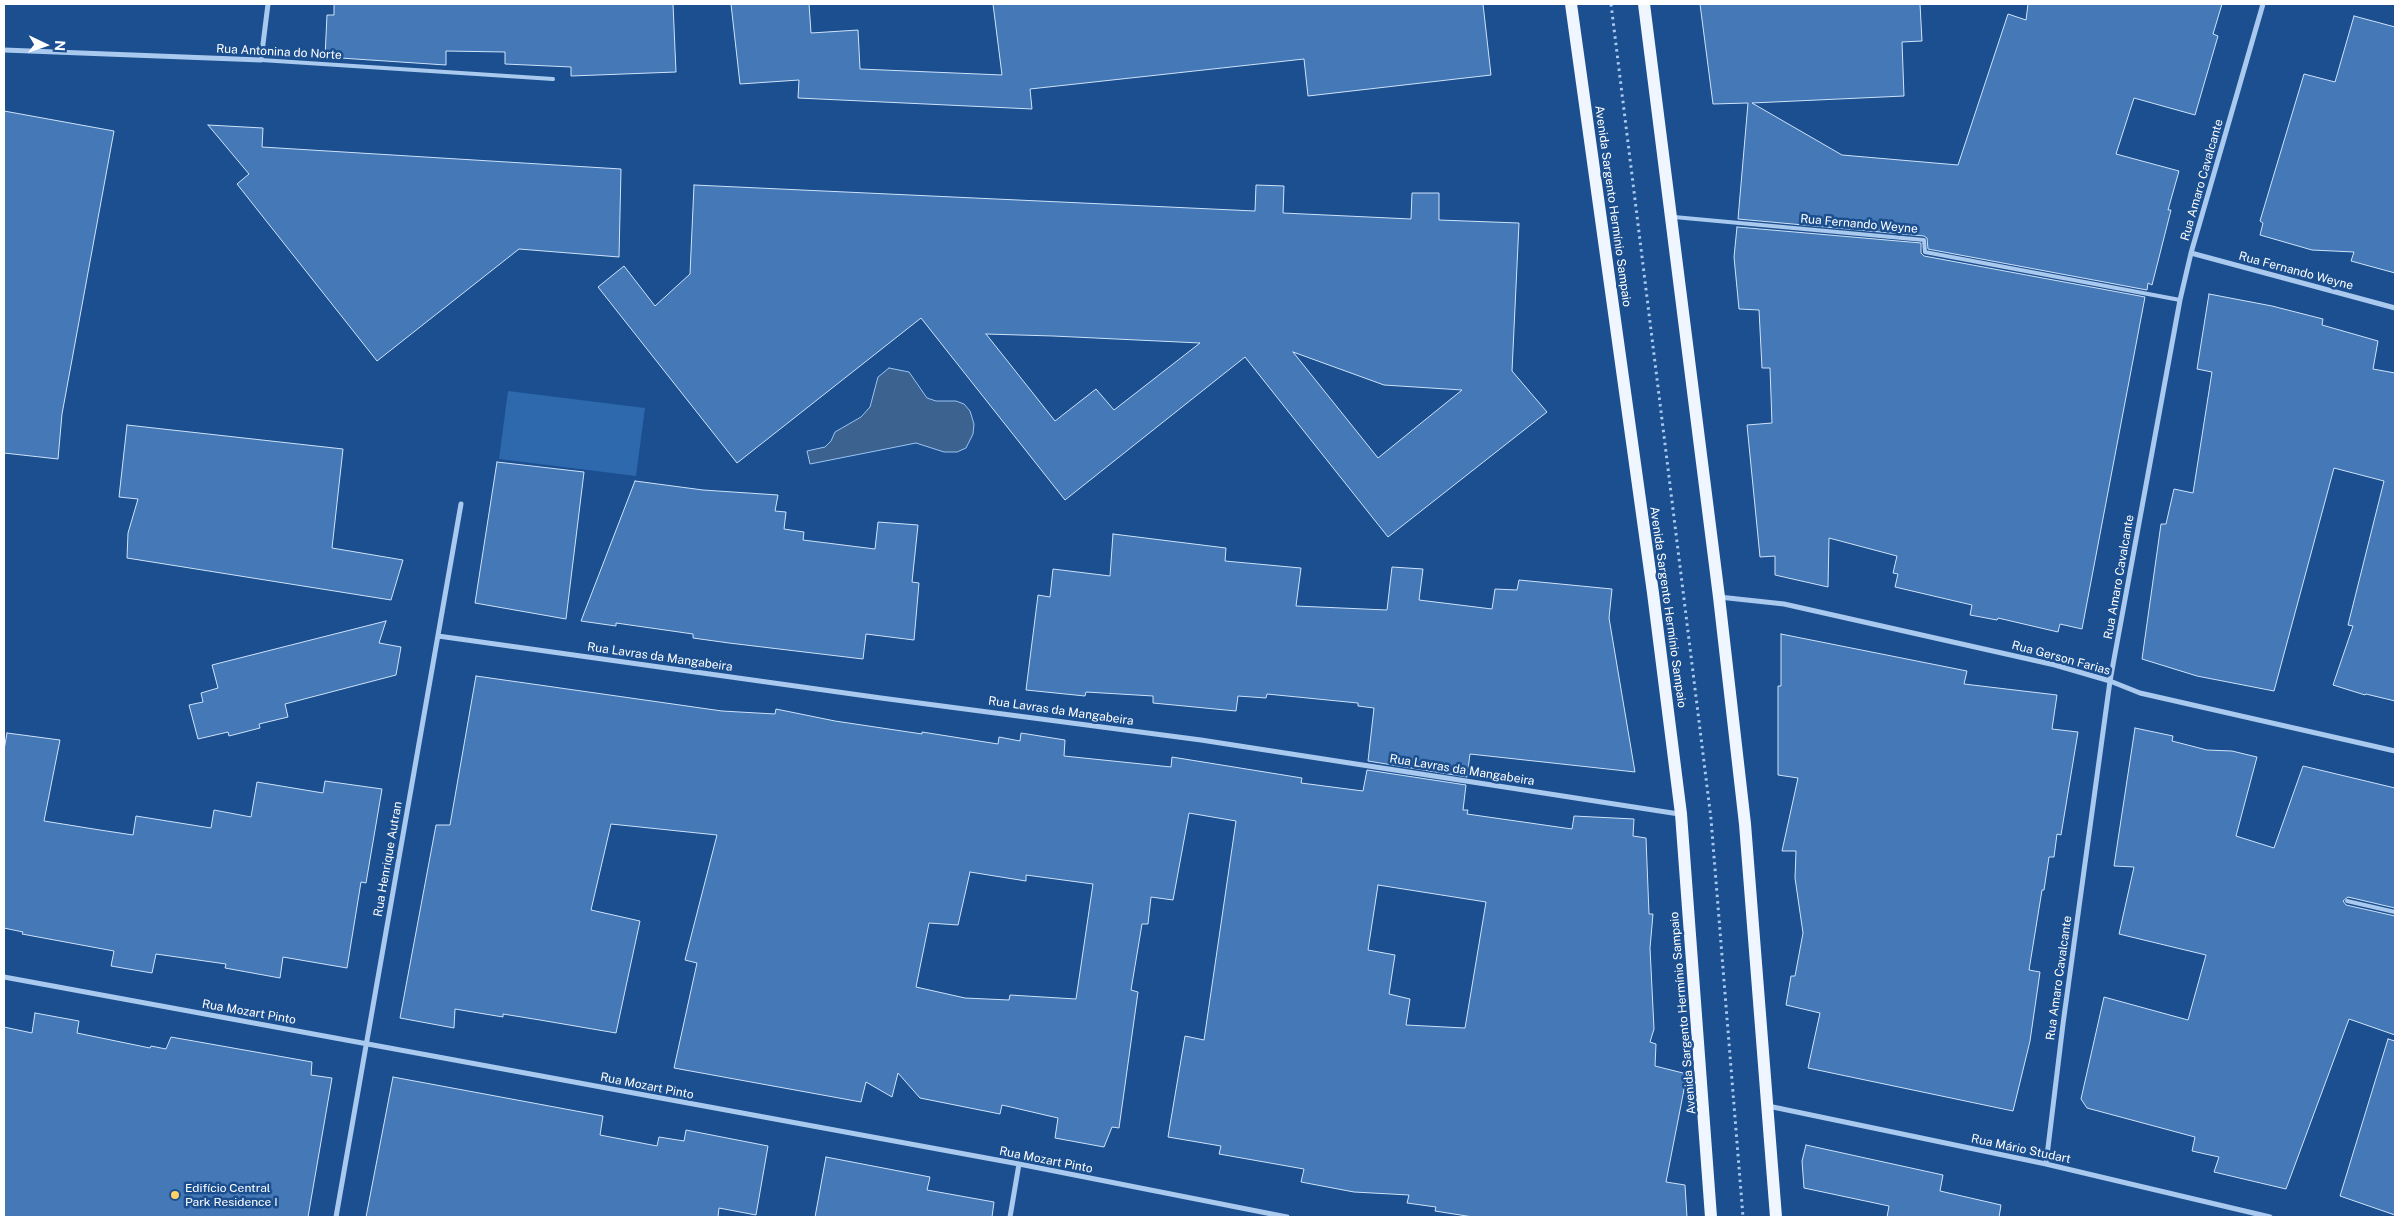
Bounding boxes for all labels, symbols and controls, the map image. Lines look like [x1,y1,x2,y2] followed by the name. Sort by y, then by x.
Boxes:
[20,20,70,70] north arrow
[52,40,68,52] text: N
[216,42,342,62] street label: Rua Antonina do Norte
[1592,104,1634,308] street label: Avenida Sargento Hermínio Sampaio
[2178,118,2226,242] street label: Rua Amaro Cavalcante
[1800,212,1918,236] street label: Rua Fernando Weyne
[2237,249,2355,293] street label: Rua Fernando Weyne
[1647,505,1689,709] street label: Avenida Sargento Hermínio Sampaio
[2101,514,2137,640] street label: Rua Amaro Cavalcante
[2010,638,2112,678] street label: Rua Gerson Farias
[586,640,734,674] street label: Rua Lavras da Mangabeira
[987,694,1135,728] street label: Rua Lavras da Mangabeira
[1388,751,1536,789] street label: Rua Lavras da Mangabeira
[371,800,405,918] street label: Rua Henrique Autran
[1667,911,1699,1115] street label: Avenida Sargento Hermínio Sampaio
[2043,915,2075,1041] street label: Rua Amaro Cavalcante
[201,997,297,1027] street label: Rua Mozart Pinto
[599,1070,695,1102] street label: Rua Mozart Pinto
[1970,1131,2072,1167] street label: Rua Mário Studart
[998,1144,1094,1176] street label: Rua Mozart Pinto
[185,1181,278,1209] place label: Edifício Central Park Residence I
[169,1189,181,1201] marker: Edifício Central Park Residence I

